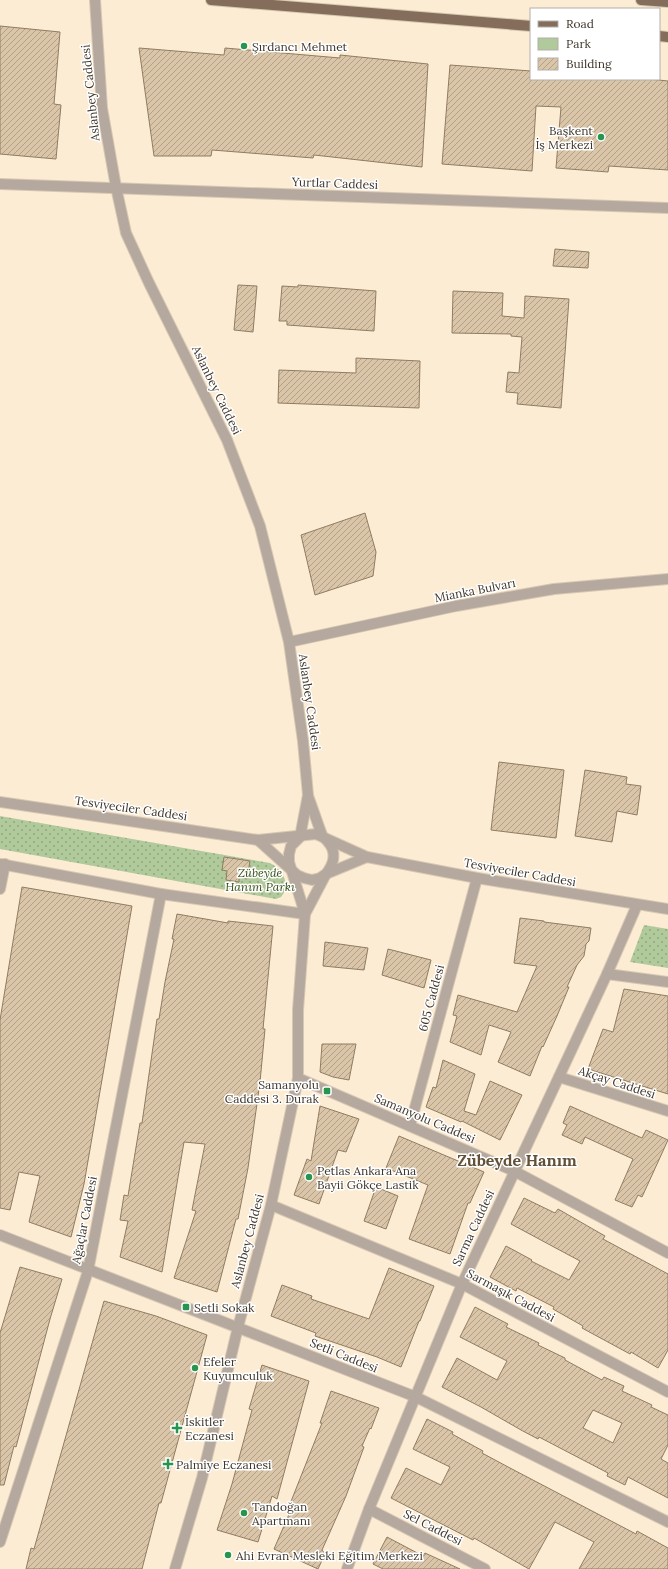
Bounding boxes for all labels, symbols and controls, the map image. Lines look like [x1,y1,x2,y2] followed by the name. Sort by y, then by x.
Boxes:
[530,8,660,80] legend
[566,16,594,31] text: Road
[566,36,592,51] text: Park
[252,39,348,54] place label: Şırdancı Mehmet
[239,41,249,51] marker: Şırdancı Mehmet
[77,44,103,143] street label: Aslanbey Caddesi
[566,56,612,71] text: Building
[535,123,593,152] place label: Başkent İş Merkezi
[596,132,606,142] marker: Başkent İş Merkezi
[291,174,378,192] street label: Yurtlar Caddesi
[189,342,245,437] street label: Aslanbey Caddesi
[433,575,517,605] street label: Mianka Bulvarı
[296,652,324,751] street label: Aslanbey Caddesi
[74,793,188,823] street label: Tesviyeciler Caddesi
[463,855,577,889] street label: Tesviyeciler Caddesi
[225,865,295,894] park label: Zübeyde Hanım Parkı
[415,963,447,1033] street label: 605 Caddesi
[576,1062,657,1102] street label: Akçay Caddesi
[225,1077,320,1106] place label: Samanyolu Caddesi 3. Durak
[322,1086,332,1096] marker: Samanyolu Caddesi 3. Durak
[372,1090,478,1146] street label: Samanyolu Caddesi
[457,1150,577,1170] district label: Zübeyde Hanım
[317,1163,419,1192] place label: Petlas Ankara Ana Bayii Gökçe Lastik
[304,1172,314,1182] marker: Petlas Ankara Ana Bayii Gökçe Lastik
[68,1175,100,1266] street label: Ağaçlar Caddesi
[449,1187,497,1269] street label: Sarma Caddesi
[227,1192,267,1291] street label: Aslanbey Caddesi
[464,1265,558,1325] street label: Sarmaşık Caddesi
[194,1300,255,1315] place label: Setli Sokak
[181,1302,191,1312] marker: Setli Sokak
[308,1335,380,1375] street label: Setli Caddesi
[203,1354,273,1383] place label: Efeler Kuyumculuk
[190,1363,200,1373] marker: Efeler Kuyumculuk
[185,1414,234,1443] place label: İskitler Eczanesi
[172,1423,182,1433] marker: İskitler Eczanesi
[176,1457,271,1472] place label: Palmiye Eczanesi
[163,1459,173,1469] marker: Palmiye Eczanesi
[251,1499,310,1528] place label: Tandoğan Apartmanı
[401,1506,465,1548] street label: Sel Caddesi
[239,1508,249,1518] marker: Tandoğan Apartmanı
[235,1548,423,1563] place label: Ahi Evran Mesleki Eğitim Merkezi
[223,1550,233,1560] marker: Ahi Evran Mesleki Eğitim Merkezi

